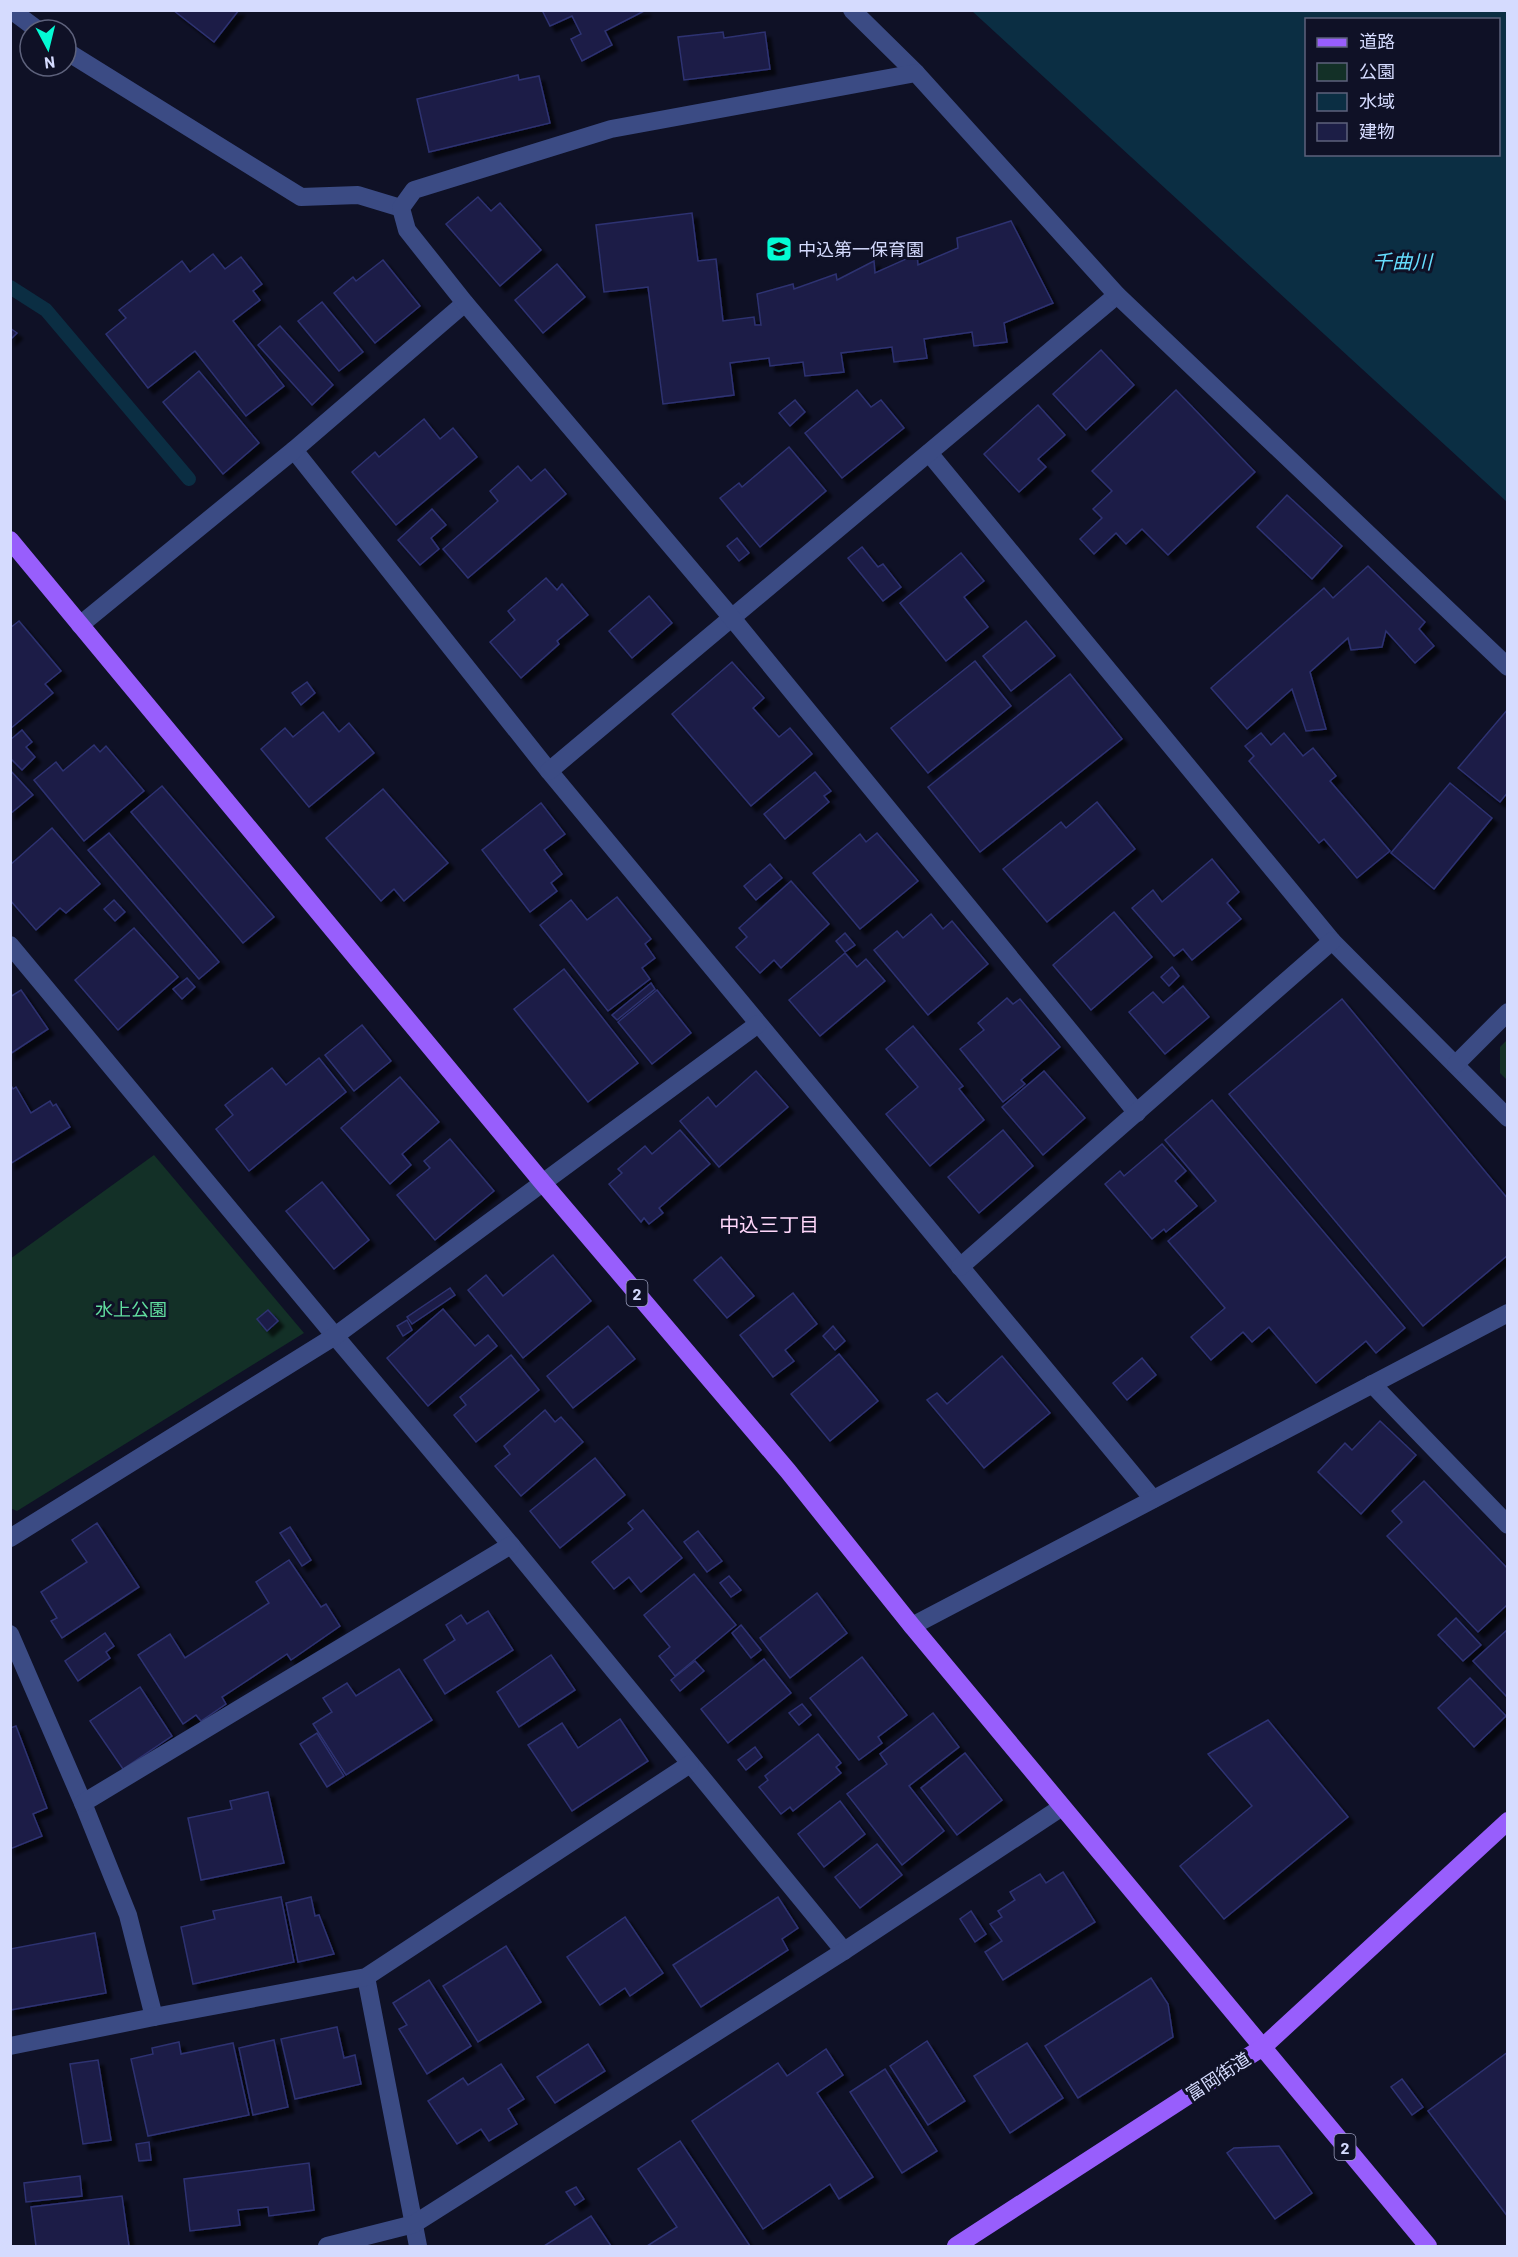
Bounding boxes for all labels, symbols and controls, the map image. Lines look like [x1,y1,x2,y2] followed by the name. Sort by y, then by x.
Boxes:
[18,18,78,78] north arrow
[1305,18,1500,156] legend
[1359,30,1395,52] text: 道路
[43,53,56,73] text: N
[1359,60,1395,82] text: 公園
[1359,90,1395,112] text: 水域
[1359,120,1395,142] text: 建物
[764,234,794,264] school or university icon: 中込第一保育園
[798,238,924,260] place label: 中込第一保育園
[1372,249,1434,273] water label: 千曲川
[719,1212,819,1236] district label: 中込三丁目
[626,1280,648,1306] road number: 2
[95,1298,167,1320] park label: 水上公園
[1182,2047,1254,2105] street label: 富岡街道
[1334,2134,1356,2160] road number: 2

